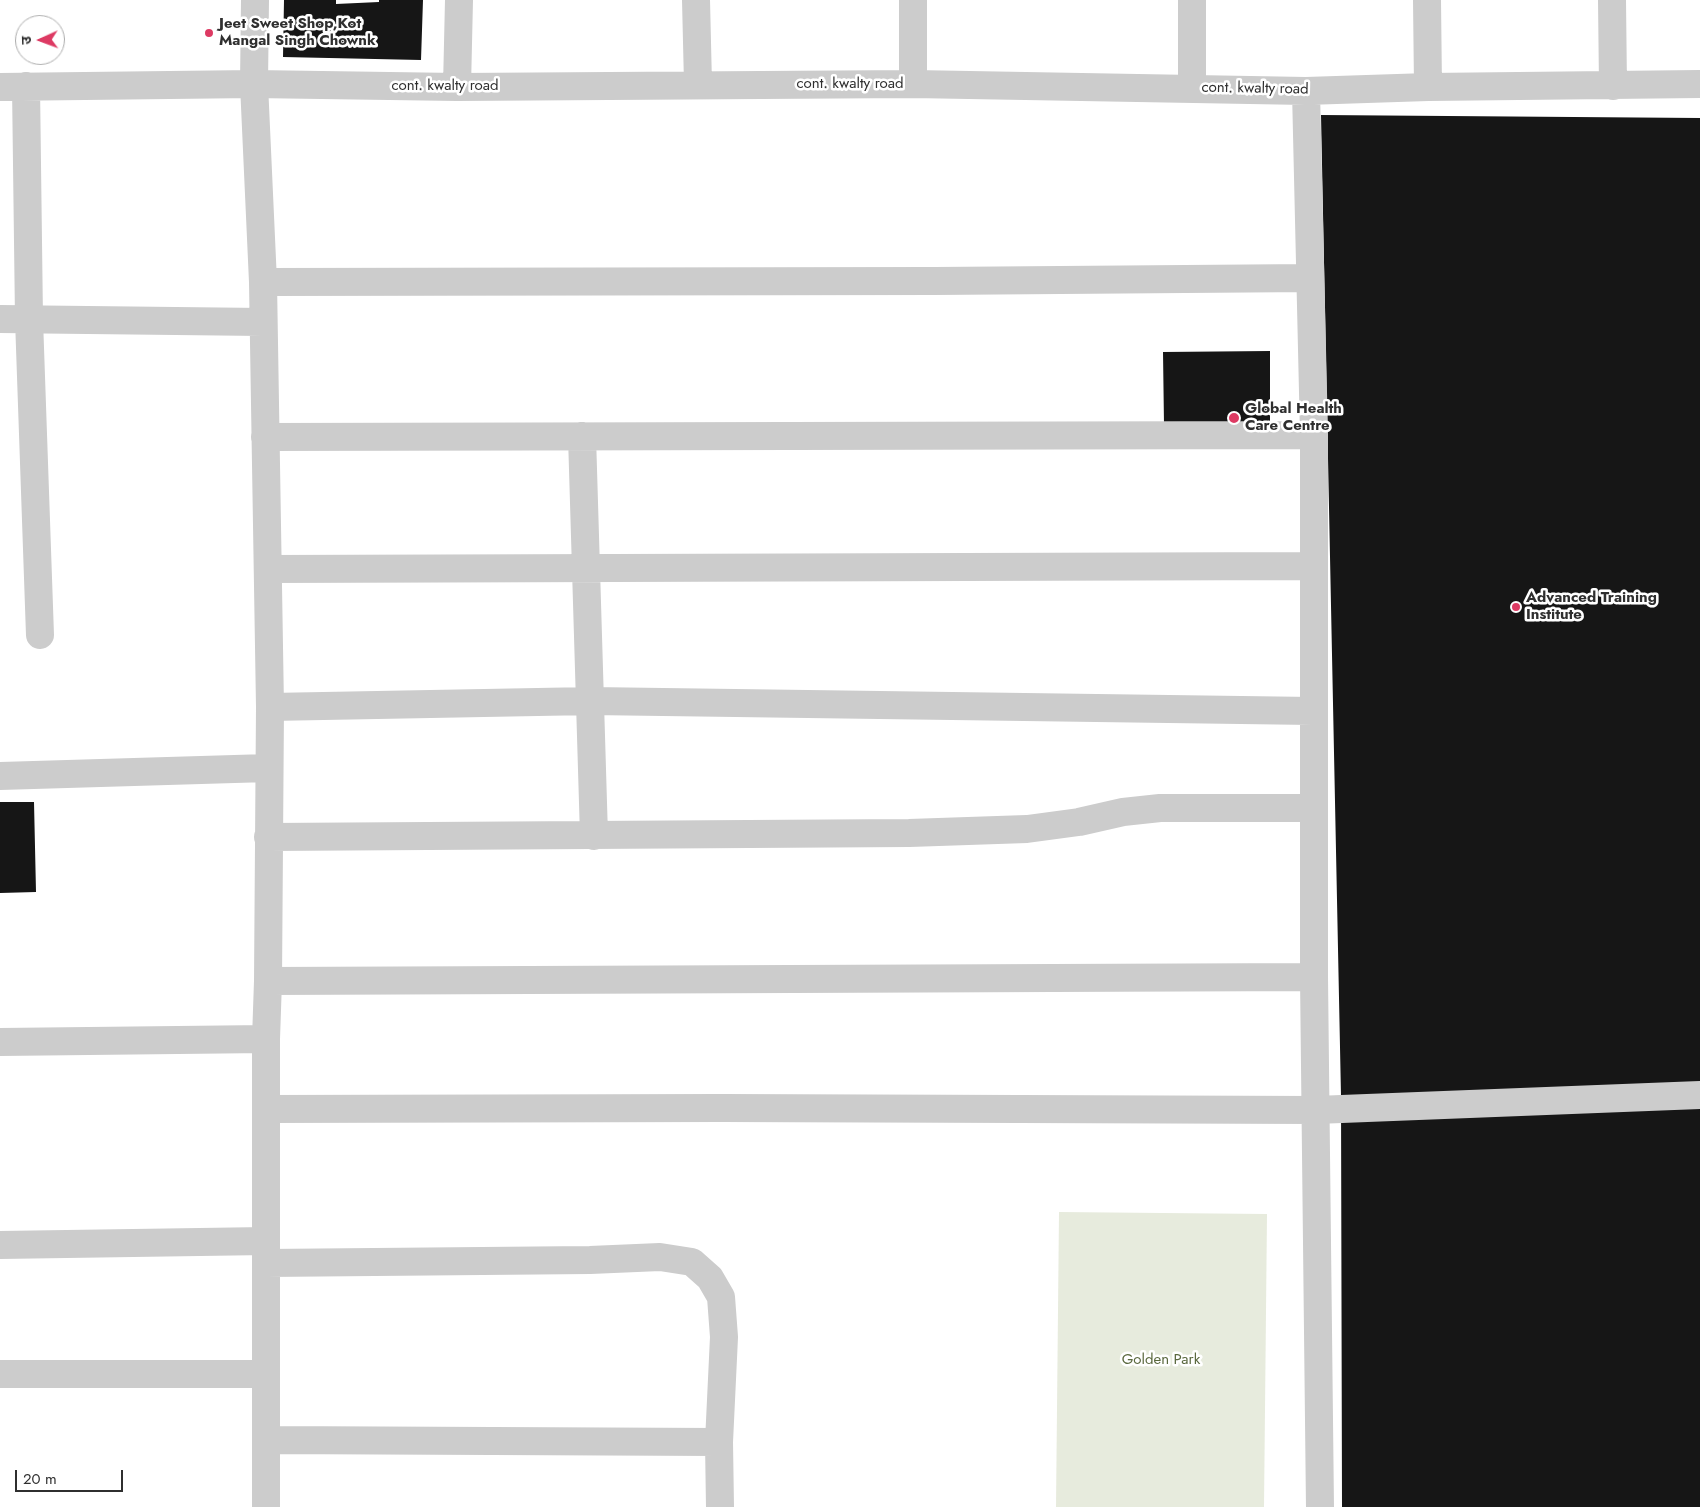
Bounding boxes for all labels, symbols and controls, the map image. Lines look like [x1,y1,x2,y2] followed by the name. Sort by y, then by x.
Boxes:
[15,15,65,65] north arrow
[219,15,376,50] place label: Jeet Sweet Shop,Kot Mangal Singh Chownk
[203,27,215,39] marker: Jeet Sweet Shop,Kot Mangal Singh Chownk
[16,36,36,45] text: उ
[796,75,904,93] street label: cont. kwalty road
[391,77,499,95] street label: cont. kwalty road
[1201,79,1309,99] street label: cont. kwalty road
[1245,400,1342,435] place label: Global Health Care Centre
[1227,411,1241,425] marker: Global Health Care Centre
[1526,589,1657,624] place label: Advanced Training Institute
[1510,601,1522,613] marker: Advanced Training Institute
[1122,1351,1200,1369] park label: Golden Park
[18,1460,125,1492] scale bar
[23,1468,57,1490] text: 20 m

